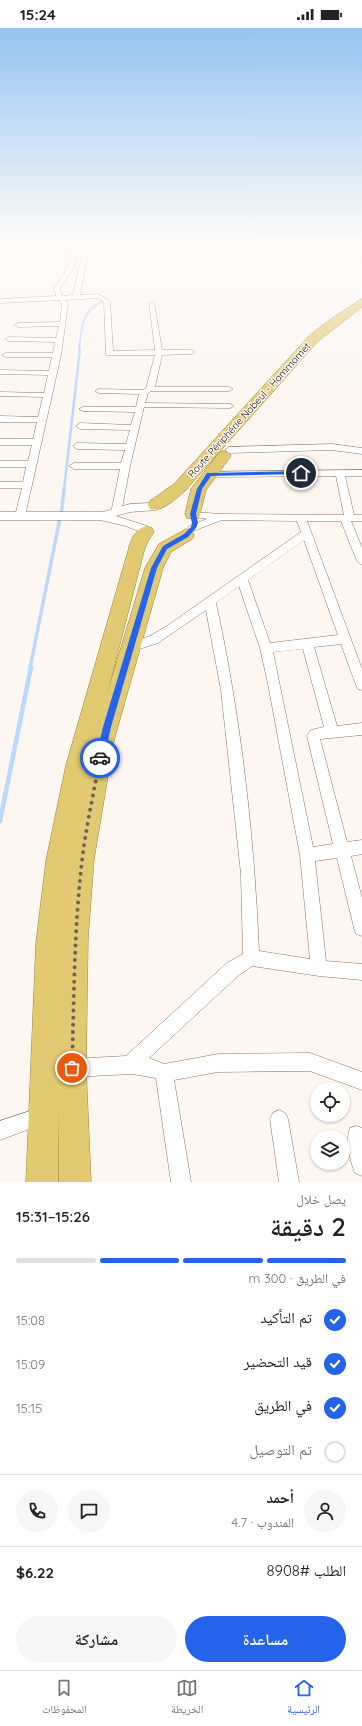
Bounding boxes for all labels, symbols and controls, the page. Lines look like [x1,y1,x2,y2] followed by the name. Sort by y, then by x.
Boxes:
[20,5,56,24] text: 15:24
[185,339,314,480] street label: Route Périphérie Nabeul - Hammamet
[284,456,318,490] pin
[290,462,312,484] icon: home
[80,738,120,778] courier
[89,747,111,769] icon: car
[55,1051,89,1085] pin
[61,1057,83,1079] icon: bag
[310,1082,350,1170] map controls
[310,1082,350,1122] button: locate
[310,1130,350,1170] button: layers
[296,1191,346,1207] text: يصل خلال
[16,1207,90,1226] text: 15:26–15:31
[270,1210,346,1243] text: 2 دقيقة
[249,1270,346,1286] text: في الطريق · 300 m
[260,1308,312,1327] text: تم التأكيد
[324,1309,346,1331] icon: check
[16,1312,45,1328] text: 15:08
[244,1352,312,1371] text: قيد التحضير
[324,1353,346,1375] icon: check
[16,1356,45,1372] text: 15:09
[254,1396,312,1415] text: في الطريق
[324,1397,346,1419] icon: check
[16,1400,42,1416] text: 15:15
[250,1440,312,1459] text: تم التوصيل
[267,1488,294,1507] text: أحمد
[16,1490,58,1532] button: phone
[68,1490,110,1532] button: chat
[304,1490,346,1532] button: person
[231,1514,294,1530] text: المندوب · 4.7
[266,1561,346,1580] text: الطلب #8908
[16,1563,54,1582] text: $6.22
[16,1616,177,1662] button: مشاركة
[185,1616,346,1662] button: مساعدة
[42,1677,87,1720] tab: المحفوظات
[171,1677,203,1720] tab: الخريطة
[287,1677,320,1720] tab: الرئيسية

